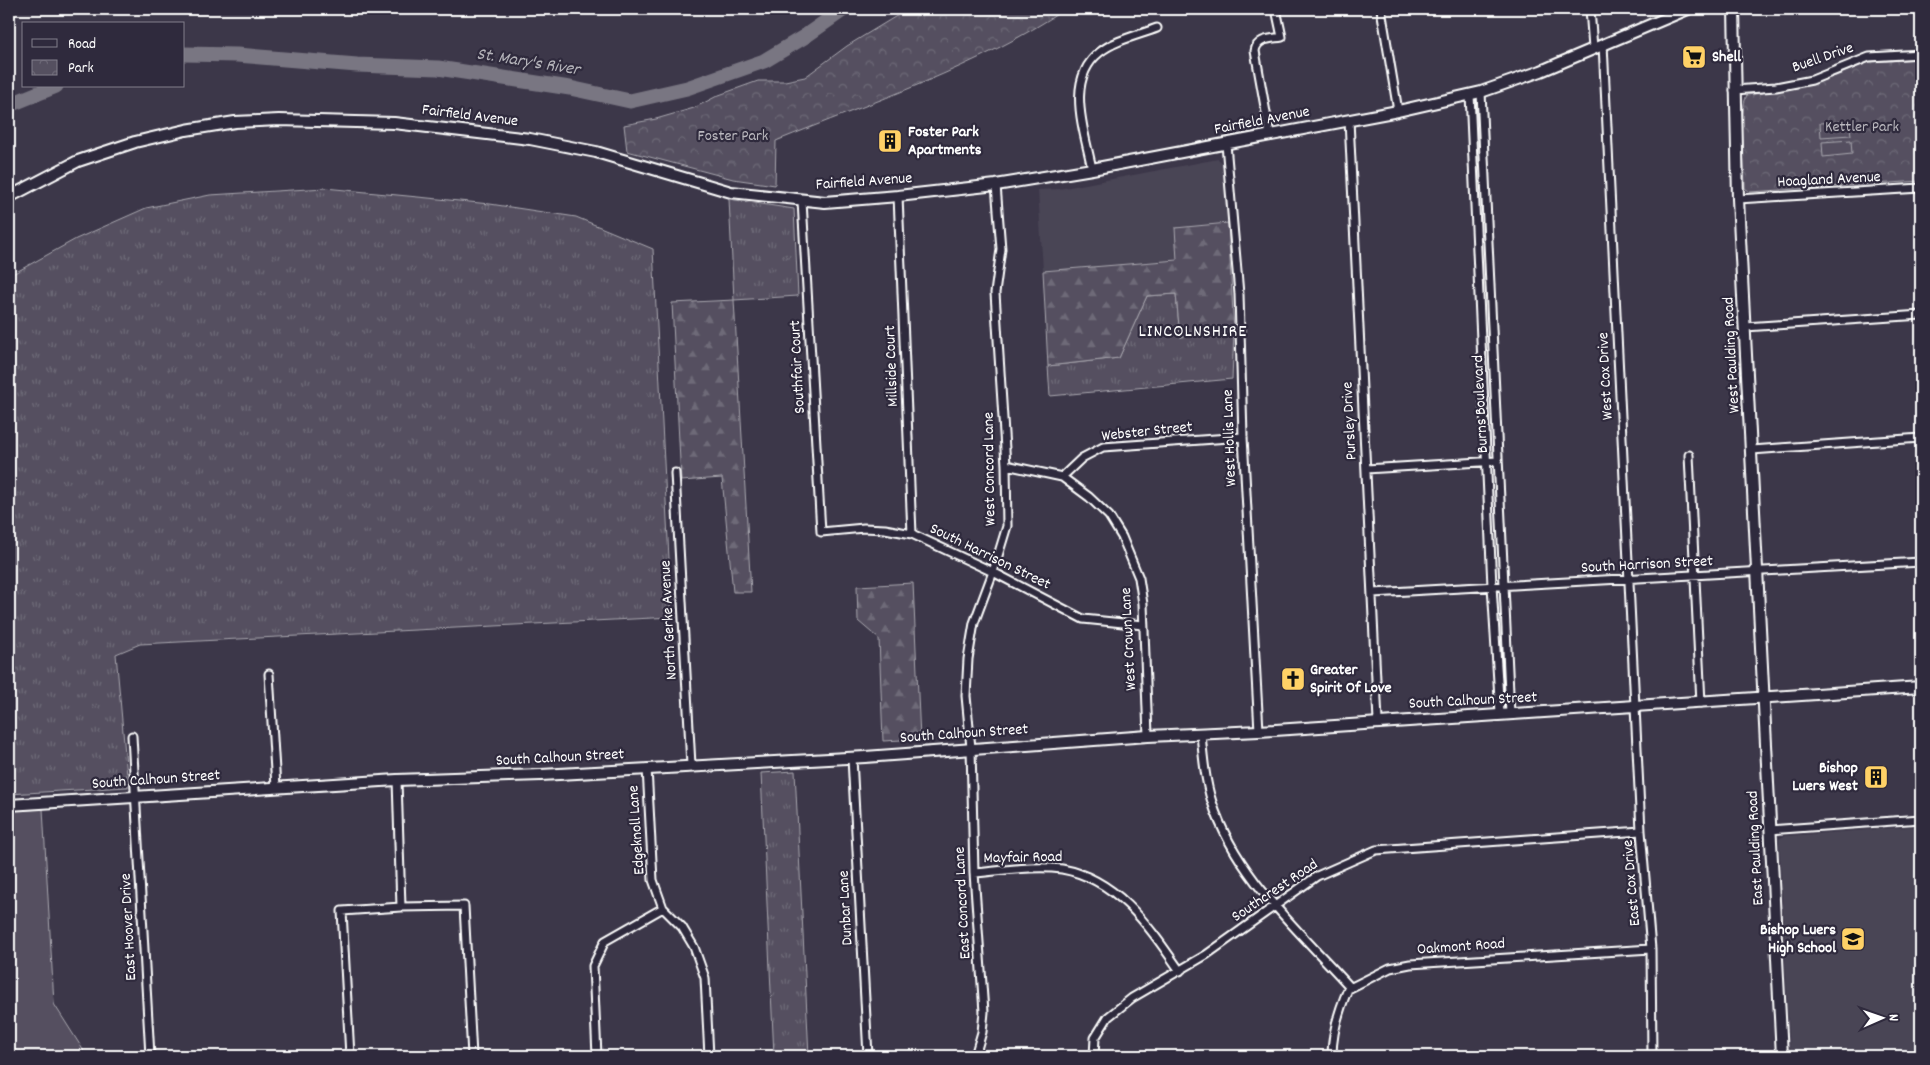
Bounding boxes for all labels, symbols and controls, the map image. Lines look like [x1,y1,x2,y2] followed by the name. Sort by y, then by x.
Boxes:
[22,22,185,88] legend
[68,34,96,56] text: Road
[1789,37,1857,79] street label: Buell Drive
[475,43,584,84] water label: St. Mary's River
[1681,44,1707,70] supermarket icon: Shell
[1712,46,1741,69] place label: Shell
[68,58,94,80] text: Park
[421,99,519,133] street label: Fairfield Avenue
[1212,100,1312,142] street label: Fairfield Avenue
[1825,116,1899,139] park label: Kettler Park
[908,121,982,162] place label: Foster Park Apartments
[698,125,768,148] park label: Foster Park
[877,128,903,154] building icon: Foster Park Apartments
[1777,166,1881,194] street label: Hoagland Avenue
[815,167,913,197] street label: Fairfield Avenue
[1717,296,1747,414] street label: West Paulding Road
[784,320,812,414] street label: Southfair Court
[1139,320,1247,345] district label: LINCOLNSHIRE
[879,325,905,407] street label: Millside Court
[1592,331,1620,421] street label: West Cox Drive
[1467,354,1495,454] street label: Burns Boulevard
[1336,381,1364,461] street label: Pursley Drive
[1217,389,1243,487] street label: West Hollis Lane
[978,412,1002,526] street label: West Concord Lane
[1100,416,1194,448] street label: Webster Street
[926,518,1055,596] street label: South Harrison Street
[1580,550,1714,580] street label: South Harrison Street
[654,560,684,680] street label: North Gerke Avenue
[1115,587,1143,691] street label: West Crown Lane
[1310,659,1392,700] place label: Greater Spirit Of Love
[1280,666,1306,692] church icon: Greater Spirit Of Love
[1408,686,1538,716] street label: South Calhoun Street
[899,718,1029,750] street label: South Calhoun Street
[495,743,625,773] street label: South Calhoun Street
[1792,757,1858,798] place label: Bishop Luers West
[91,764,221,796] street label: South Calhoun Street
[1863,764,1889,790] building icon: Bishop Luers West
[622,784,652,876] street label: Edgeknoll Lane
[1742,790,1770,906] street label: East Paulding Road
[1617,839,1647,927] street label: East Cox Drive
[949,846,977,960] street label: East Concord Lane
[983,846,1063,870] street label: Mayfair Road
[1227,854,1323,928] street label: Southcrest Road
[833,870,859,946] street label: Dunbar Lane
[115,873,143,981] street label: East Hoover Drive
[1760,919,1836,960] place label: Bishop Luers High School
[1840,926,1866,952] school or university icon: Bishop Luers High School
[1416,932,1506,962] street label: Oakmont Road
[1858,992,1908,1042] north arrow
[1883,1014,1903,1022] text: N

